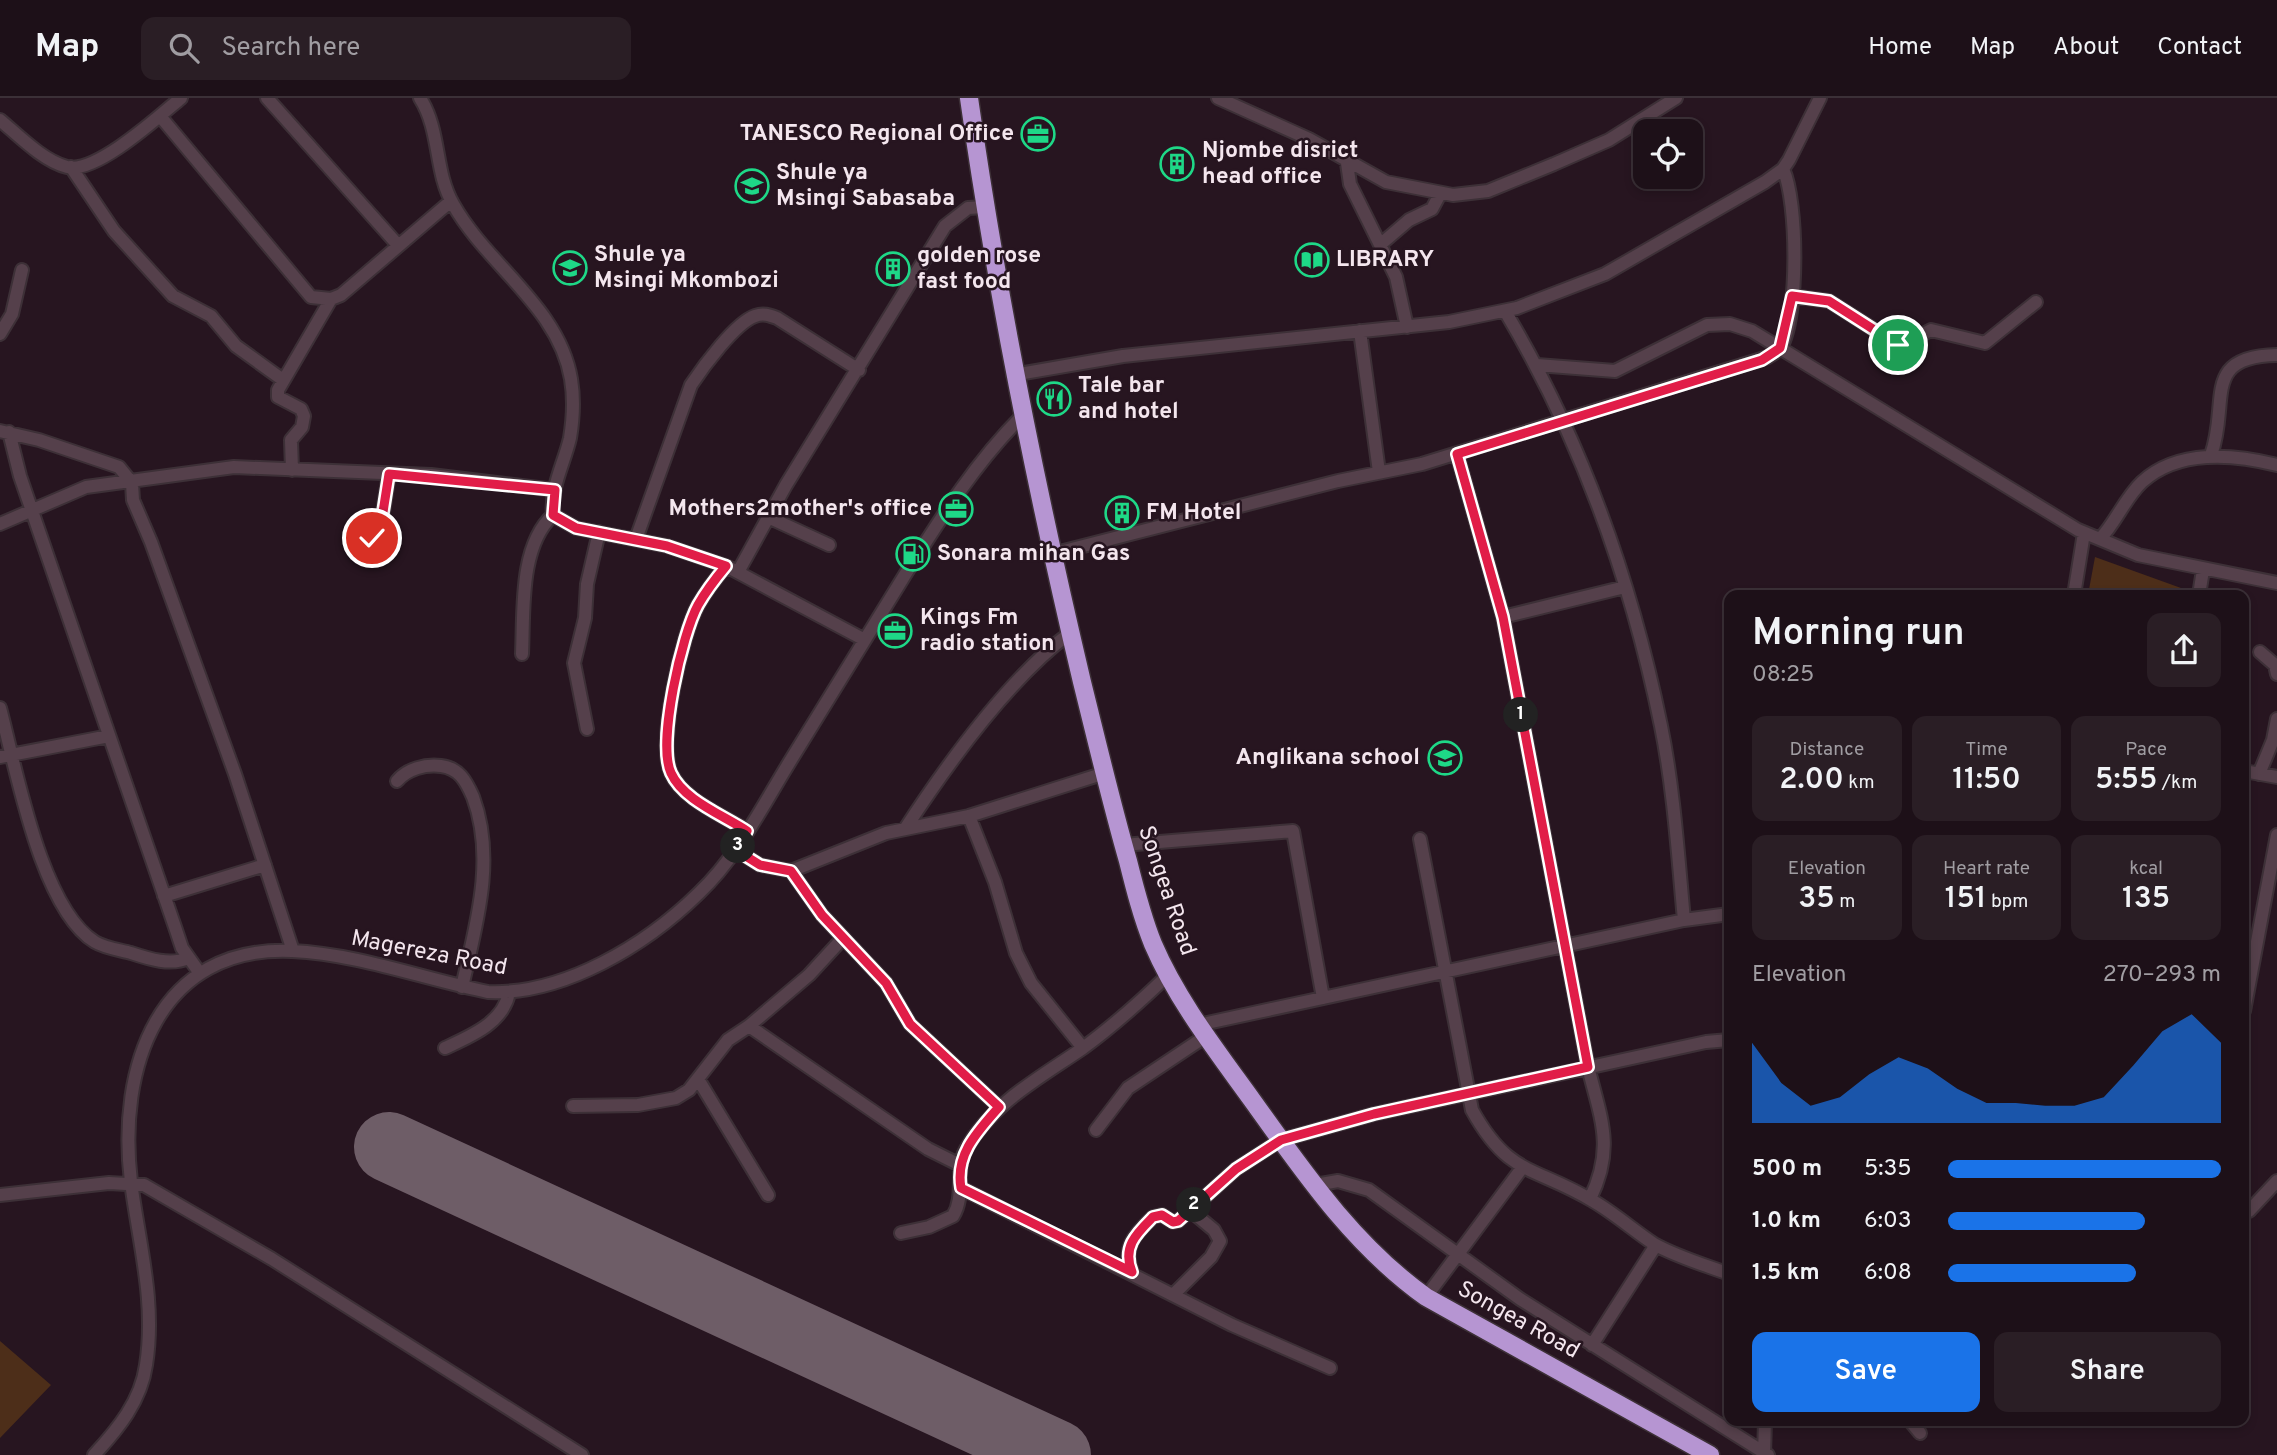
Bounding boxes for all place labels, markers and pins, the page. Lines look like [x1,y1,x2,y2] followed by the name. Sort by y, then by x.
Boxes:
[1019,115,1057,153] office icon: TANESCO Regional Office
[740,120,1014,149] place label: TANESCO Regional Office
[1202,137,1358,192] place label: Njombe disrict head office
[1158,145,1196,183] building icon: Njombe disrict head office
[776,159,955,214] place label: Shule ya Msingi Sabasaba
[733,167,771,205] school or university icon: Shule ya Msingi Sabasaba
[594,241,779,296] place label: Shule ya Msingi Mkombozi
[1293,241,1331,279] library icon: LIBRARY
[917,242,1041,297] place label: golden rose fast food
[1336,246,1434,275] place label: LIBRARY
[551,249,589,287] school or university icon: Shule ya Msingi Mkombozi
[874,250,912,288] building icon: golden rose fast food
[1868,315,1928,375] pin
[1078,372,1179,427] place label: Tale bar and hotel
[1035,380,1073,418] restaurant icon: Tale bar and hotel
[937,490,975,528] office icon: Mothers2mother's office
[1103,494,1141,532] building icon: FM Hotel
[669,495,932,524] place label: Mothers2mother's office
[1146,499,1241,528] place label: FM Hotel
[342,508,402,568] pin
[894,535,932,573] fuel station icon: Sonara mihan Gas
[937,540,1130,569] place label: Sonara mihan Gas
[920,604,1055,659] place label: Kings Fm radio station
[876,612,914,650] office icon: Kings Fm radio station
[1504,698,1538,732] pin: 1
[1426,739,1464,777] school or university icon: Anglikana school
[1235,744,1420,773] place label: Anglikana school
[720,828,756,864] pin: 3
[1176,1188,1212,1222] pin: 2

